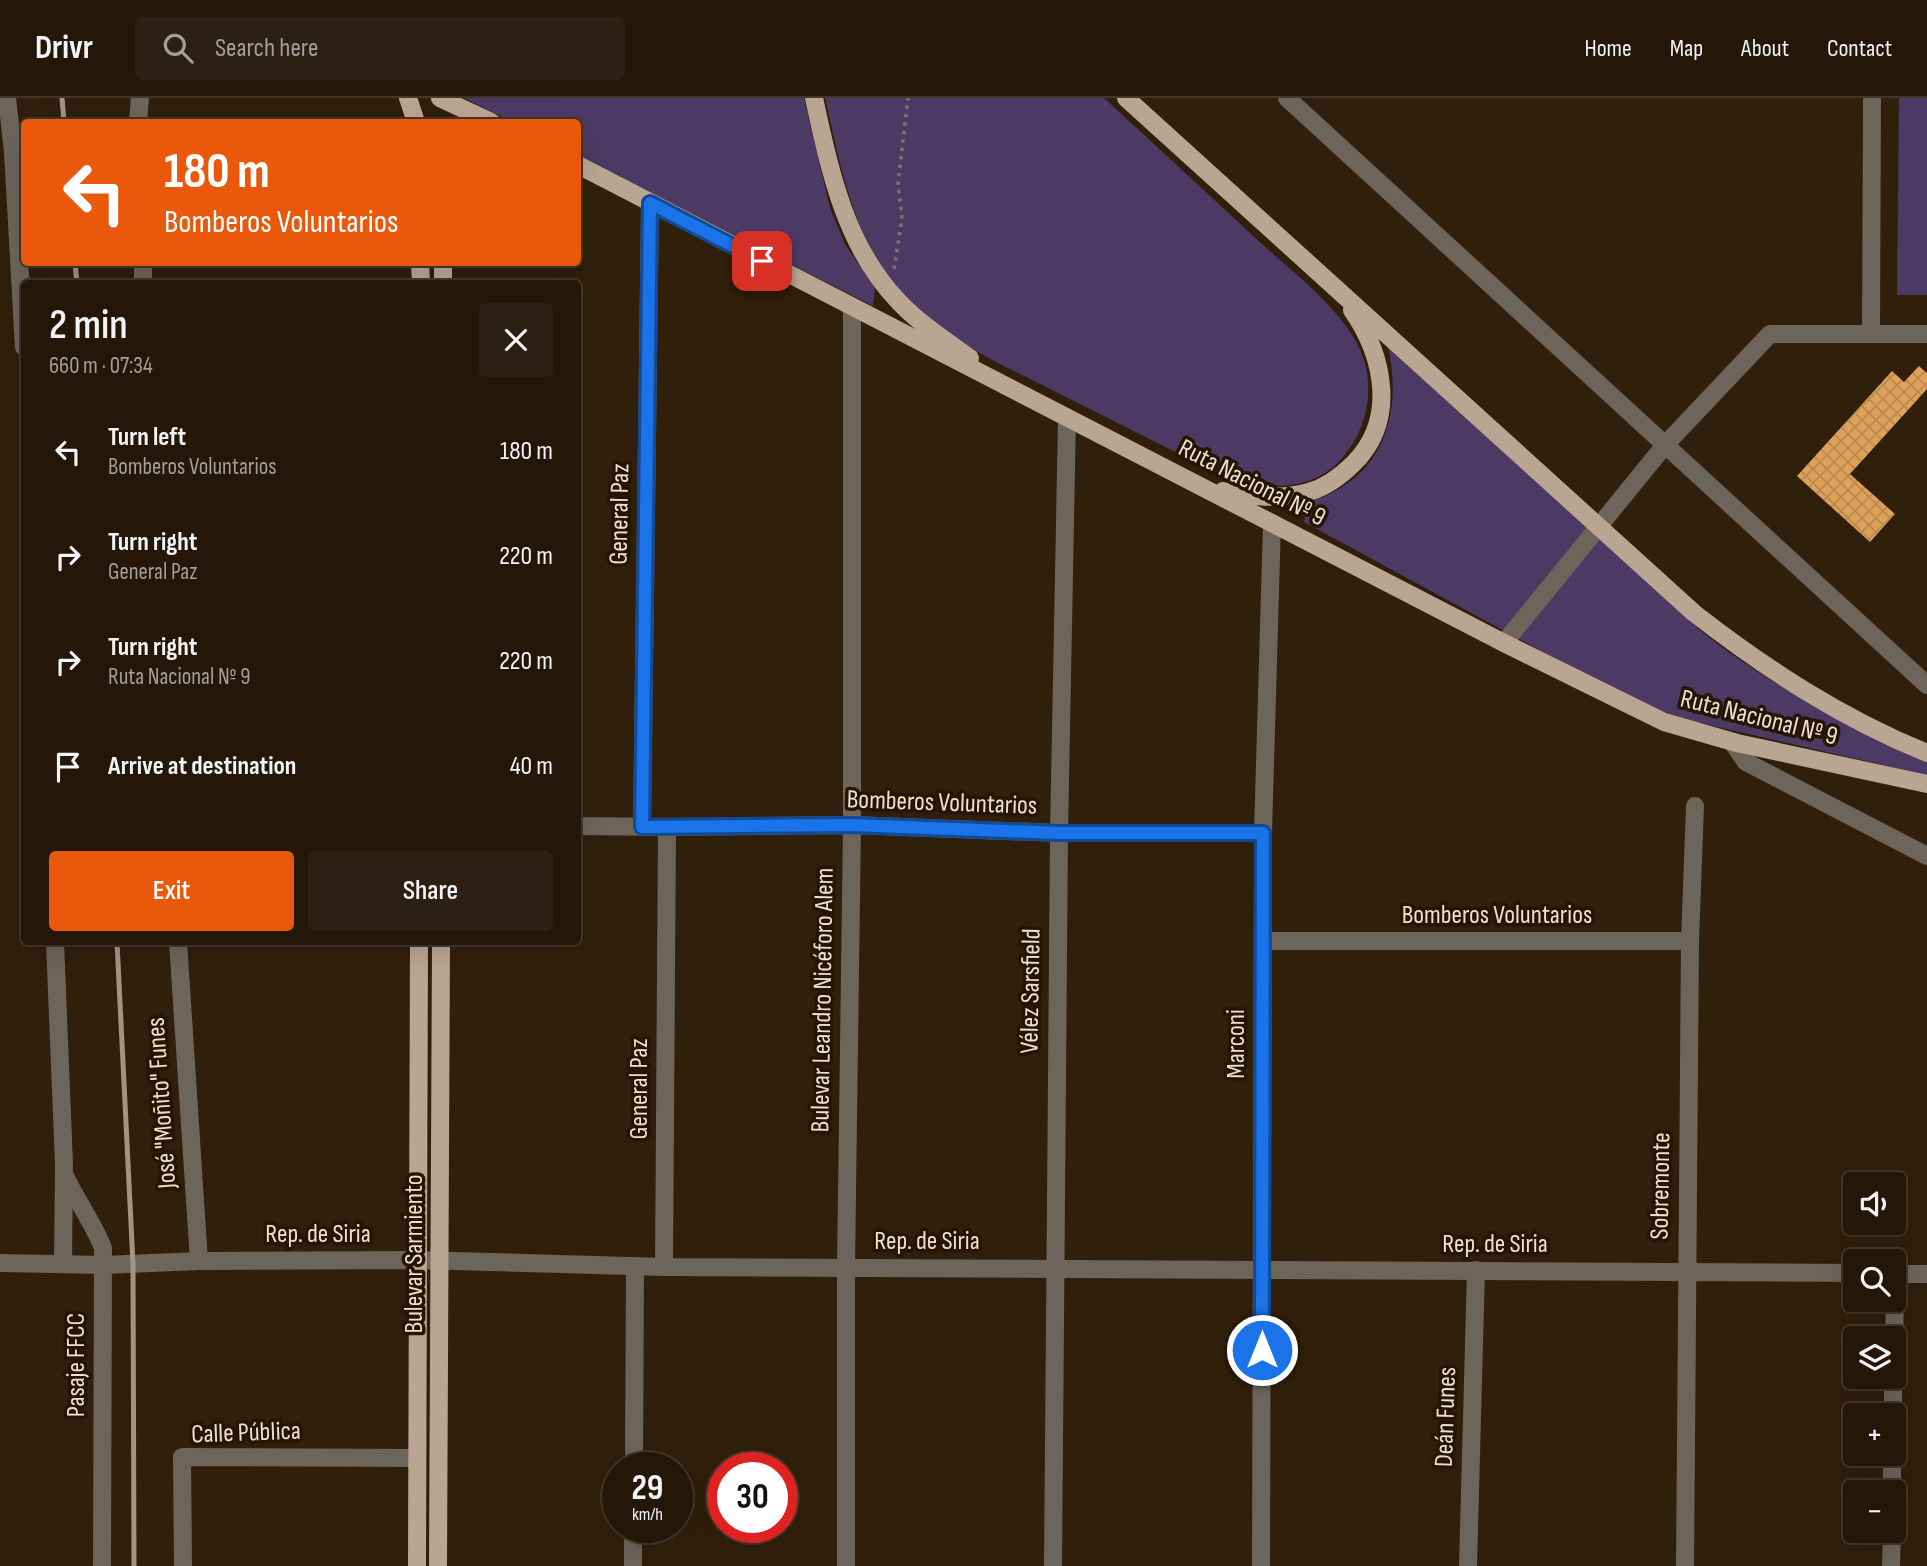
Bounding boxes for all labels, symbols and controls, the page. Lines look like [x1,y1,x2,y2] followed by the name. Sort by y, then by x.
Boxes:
[135,17,625,80] search box
[35,28,93,68] text: Drivr
[159,29,197,67] icon: search
[215,33,318,64] text: Search here
[1584,34,1632,63] text: Home
[1670,34,1703,63] text: Map
[1741,34,1789,63] text: About
[1827,34,1892,63] text: Contact
[164,143,270,202] text: 180 m
[49,147,140,238] icon: left
[164,203,399,242] text: Bomberos Voluntarios
[732,231,792,291] pin
[743,242,781,280] icon: arrive
[49,300,128,351] text: 2 min
[479,303,553,377] button: close
[49,352,153,380] text: 660 m · 07:34
[108,422,186,453] text: Turn left
[49,433,87,471] icon: left
[1173,433,1331,533] street label: Ruta Nacional Nº 9
[500,436,553,467] text: 180 m
[108,453,277,481] text: Bomberos Voluntarios
[604,463,636,565] street label: General Paz
[108,527,197,558] text: Turn right
[49,538,87,576] icon: right
[499,541,553,572] text: 220 m
[108,558,197,586] text: General Paz
[108,632,197,663] text: Turn right
[49,643,87,681] icon: right
[499,646,553,677] text: 220 m
[108,663,250,691] text: Ruta Nacional Nº 9
[1677,683,1841,753] street label: Ruta Nacional Nº 9
[49,748,87,786] icon: arrive
[108,751,296,782] text: Arrive at destination
[510,751,553,782] text: 40 m
[846,784,1038,822] street label: Bomberos Voluntarios
[49,851,294,931] button: Exit
[308,851,553,931] button: Share
[805,867,841,1133] street label: Bulevar Leandro Nicéforo Alem
[1402,900,1592,931] street label: Bomberos Voluntarios
[1014,928,1048,1054] street label: Vélez Sarsfield
[1221,1009,1252,1079] street label: Marconi
[141,1016,184,1191] street label: José "Moñito" Funes
[624,1038,655,1140] street label: General Paz
[1645,1132,1677,1240] street label: Sobremonte
[1843,1172,1906,1543] map controls
[1843,1172,1906,1235] button: sound
[399,1174,430,1334] street label: Bulevar Sarmiento
[265,1219,371,1250] street label: Rep. de Siria
[874,1226,980,1257] street label: Rep. de Siria
[1442,1229,1548,1260] street label: Rep. de Siria
[1843,1249,1906,1312] button: search
[61,1313,92,1417] street label: Pasaje FFCC
[1225,1313,1299,1387] position arrow
[1843,1326,1906,1389] button: layers
[1429,1366,1463,1468] street label: Deán Funes
[1843,1403,1906,1466] button: +
[191,1416,301,1450] street label: Calle Pública
[707,1452,798,1543] speed limit sign: 30
[632,1467,663,1510] text: 29
[1843,1480,1906,1543] button: −
[632,1504,663,1525] text: km/h

